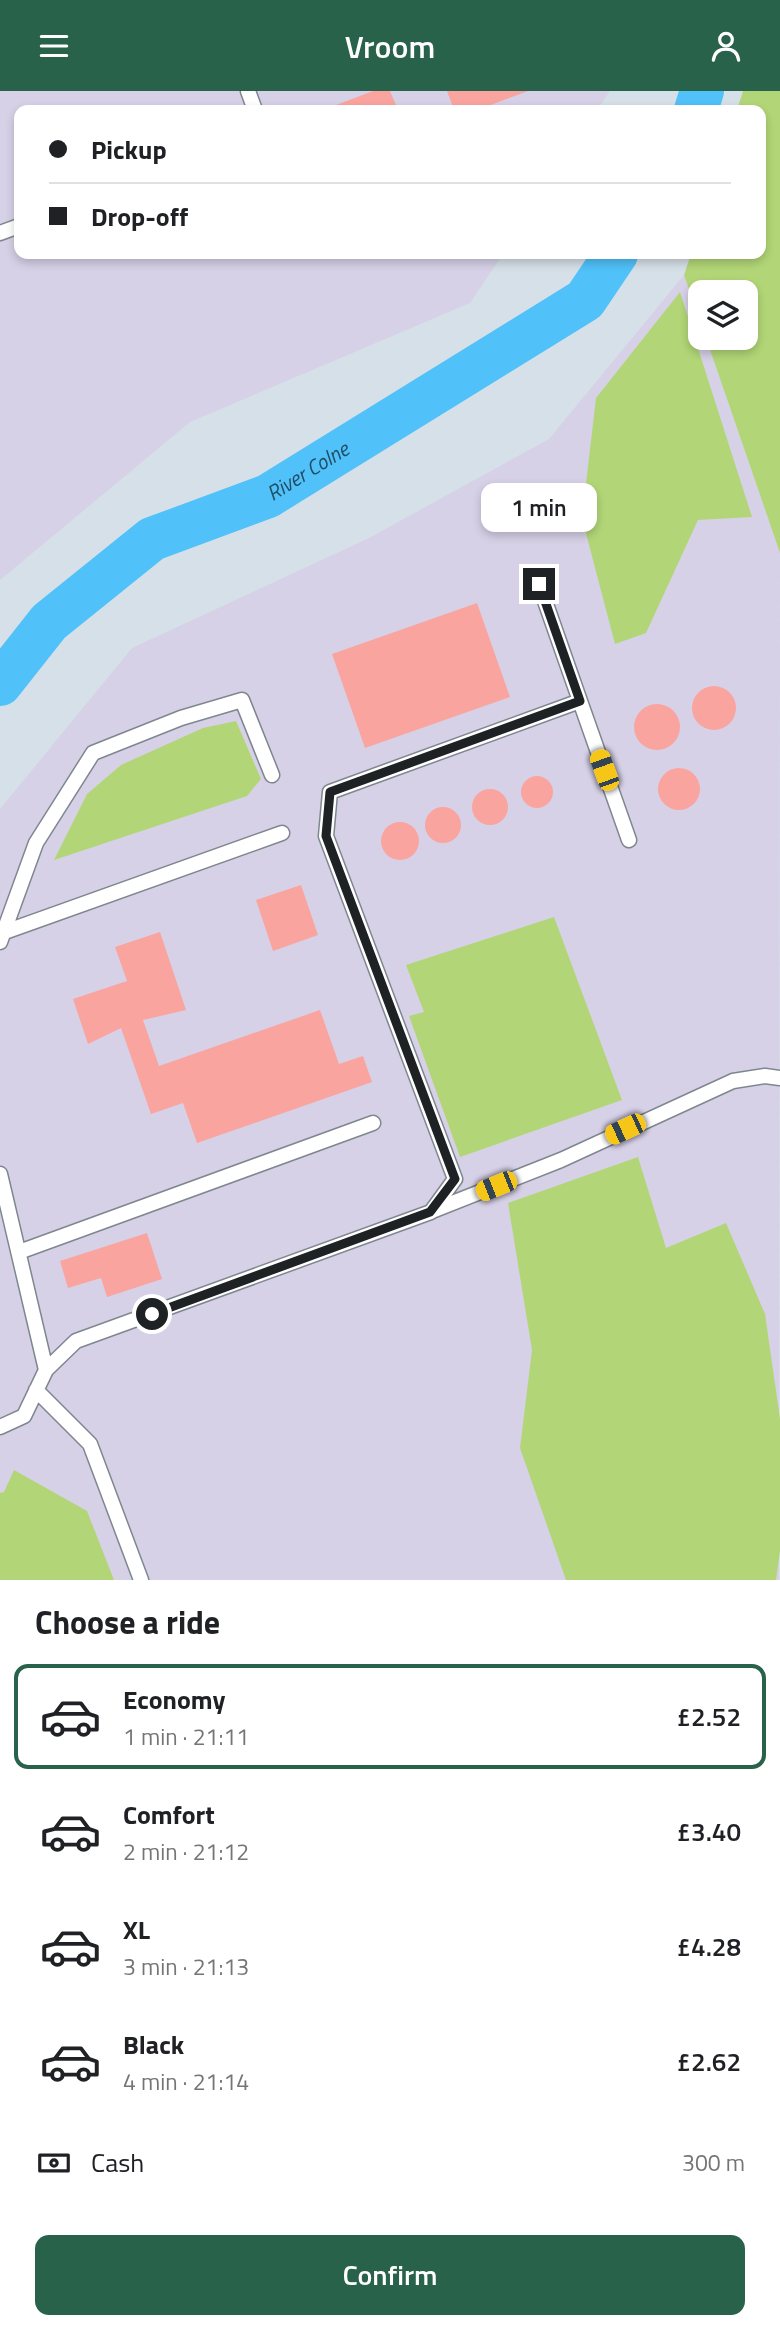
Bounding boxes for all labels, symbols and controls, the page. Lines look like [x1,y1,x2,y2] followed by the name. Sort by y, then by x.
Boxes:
[345,22,435,70] text: Vroom
[35,27,73,65] icon: menu
[707,27,745,65] icon: person
[91,130,167,169] text: Pickup
[91,197,188,236] text: Drop-off
[688,280,758,350] map controls
[688,280,758,350] button: layers
[260,432,356,508] water label: River Colne
[481,483,597,531] callout: 1 min
[511,490,567,525] text: 1 min
[523,568,555,600] route end
[587,747,622,793] car
[602,1111,649,1147] car
[473,1168,520,1204] car
[136,1298,168,1330] route start
[35,1598,220,1646] text: Choose a ride
[123,1680,225,1719] text: Economy
[39,1685,102,1748] icon: car
[677,1697,741,1736] text: £2.52
[123,1719,249,1754] text: 1 min · 21:11
[123,1795,215,1834] text: Comfort
[39,1800,102,1863] icon: car
[677,1812,741,1851] text: £3.40
[123,1834,249,1869] text: 2 min · 21:12
[123,1910,150,1949] text: XL
[39,1915,102,1978] icon: car
[677,1927,741,1966] text: £4.28
[123,1949,249,1984] text: 3 min · 21:13
[123,2025,184,2064] text: Black
[39,2030,102,2093] icon: car
[677,2042,741,2081] text: £2.62
[123,2064,249,2099] text: 4 min · 21:14
[91,2143,144,2182] text: Cash
[35,2144,73,2182] icon: cash
[682,2145,745,2180] text: 300 m
[35,2235,745,2315] button: Confirm

